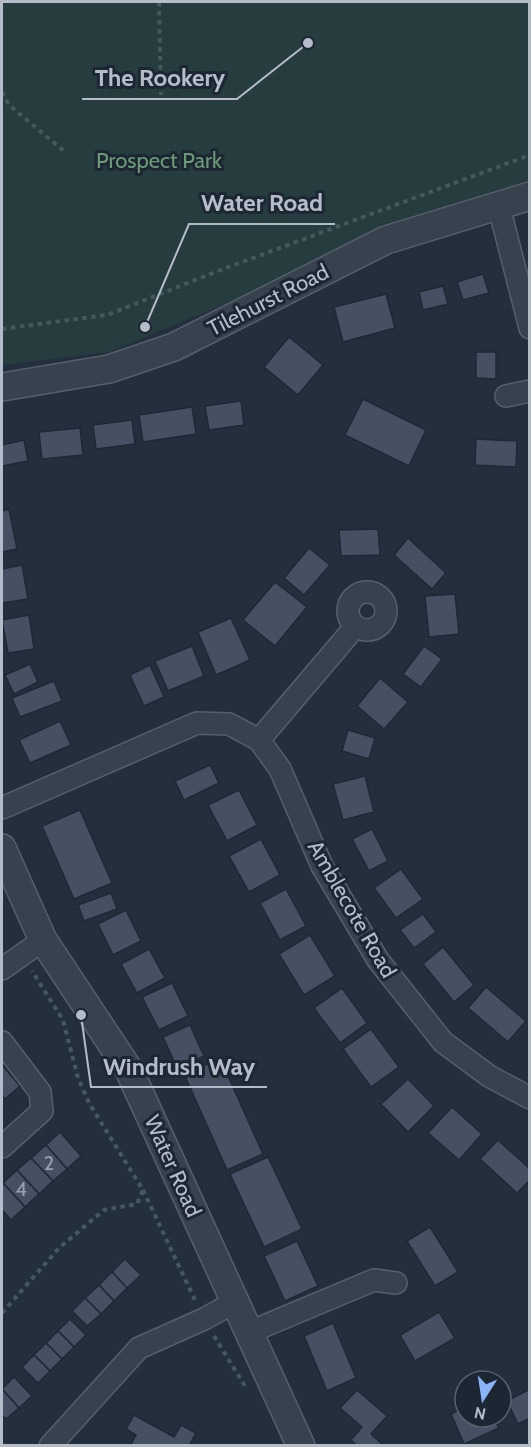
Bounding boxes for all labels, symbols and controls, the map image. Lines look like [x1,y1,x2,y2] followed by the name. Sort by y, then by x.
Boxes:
[82,57,237,99] callout: The Rookery
[95,63,225,92] text: The Rookery
[96,147,222,174] park label: Prospect Park
[189,182,335,224] callout: Water Road
[201,188,323,217] text: Water Road
[203,258,333,342] street label: Tilehurst Road
[302,835,402,983] street label: Amblecote Road
[91,1045,267,1087] callout: Windrush Way
[103,1052,255,1081] text: Windrush Way
[139,1111,207,1221] street label: Water Road
[44,1151,54,1175] house number: 2
[15,1177,27,1201] house number: 4
[453,1369,513,1429] north arrow
[472,1403,487,1424] text: N

